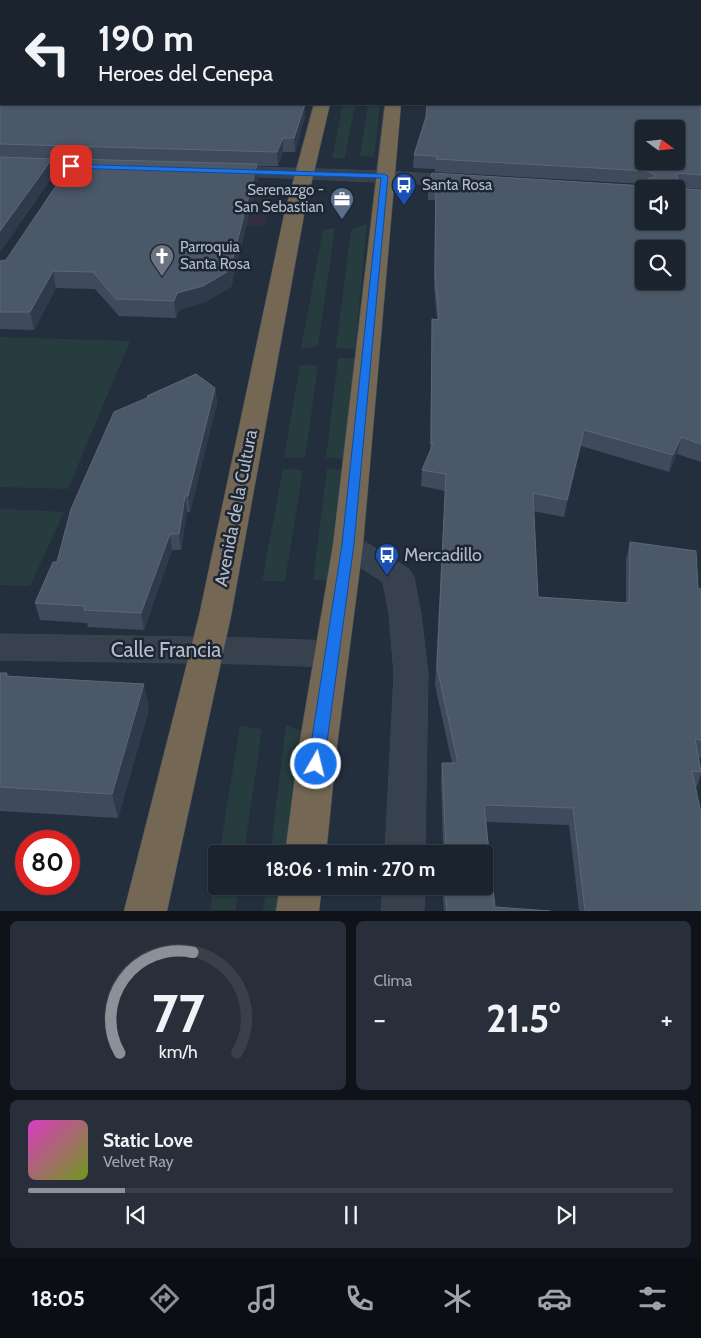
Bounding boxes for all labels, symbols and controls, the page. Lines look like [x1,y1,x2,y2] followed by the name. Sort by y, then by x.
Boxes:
[98,17,194,60] text: 190 m
[15,20,80,85] icon: left
[98,60,273,87] text: Heroes del Cenepa
[635,120,685,170] north arrow
[635,120,685,290] map controls
[50,145,92,187] pin
[57,152,85,180] icon: arrive
[391,172,417,206] bus stop icon: Santa Rosa
[422,176,493,194] place label: Santa Rosa
[635,180,685,230] button: sound
[234,181,324,216] place label: Serenazgo - San Sebastian
[329,186,355,220] office icon: Serenazgo - San Sebastian
[180,238,251,273] place label: Parroquia Santa Rosa
[635,240,685,290] button: search
[149,243,175,277] church icon: Parroquia Santa Rosa
[210,427,262,588] street label: Avenida de la Cultura
[374,542,400,576] bus stop icon: Mercadillo
[404,544,482,566] place label: Mercadillo
[111,637,221,662] street label: Calle Francia
[289,737,341,789] position arrow
[15,830,80,895] speed limit sign: 80
[266,858,435,881] text: 18:06 · 1 min · 270 m
[374,971,412,990] text: Clima
[151,982,205,1045] text: 77
[486,995,560,1042] text: 21.5°
[374,1002,386,1036] text: −
[661,1002,673,1036] text: +
[158,1041,197,1062] text: km/h
[103,1129,193,1152] text: Static Love
[103,1152,174,1171] text: Velvet Ray
[122,1201,150,1229] icon: previous
[337,1201,365,1229] icon: pause
[552,1201,580,1229] icon: next
[147,1281,182,1316] icon: directions
[245,1281,280,1316] icon: music
[342,1281,377,1316] icon: phone
[440,1281,475,1316] icon: climate
[537,1281,572,1316] icon: car
[635,1281,670,1316] icon: filters
[31,1285,85,1312] text: 18:05

